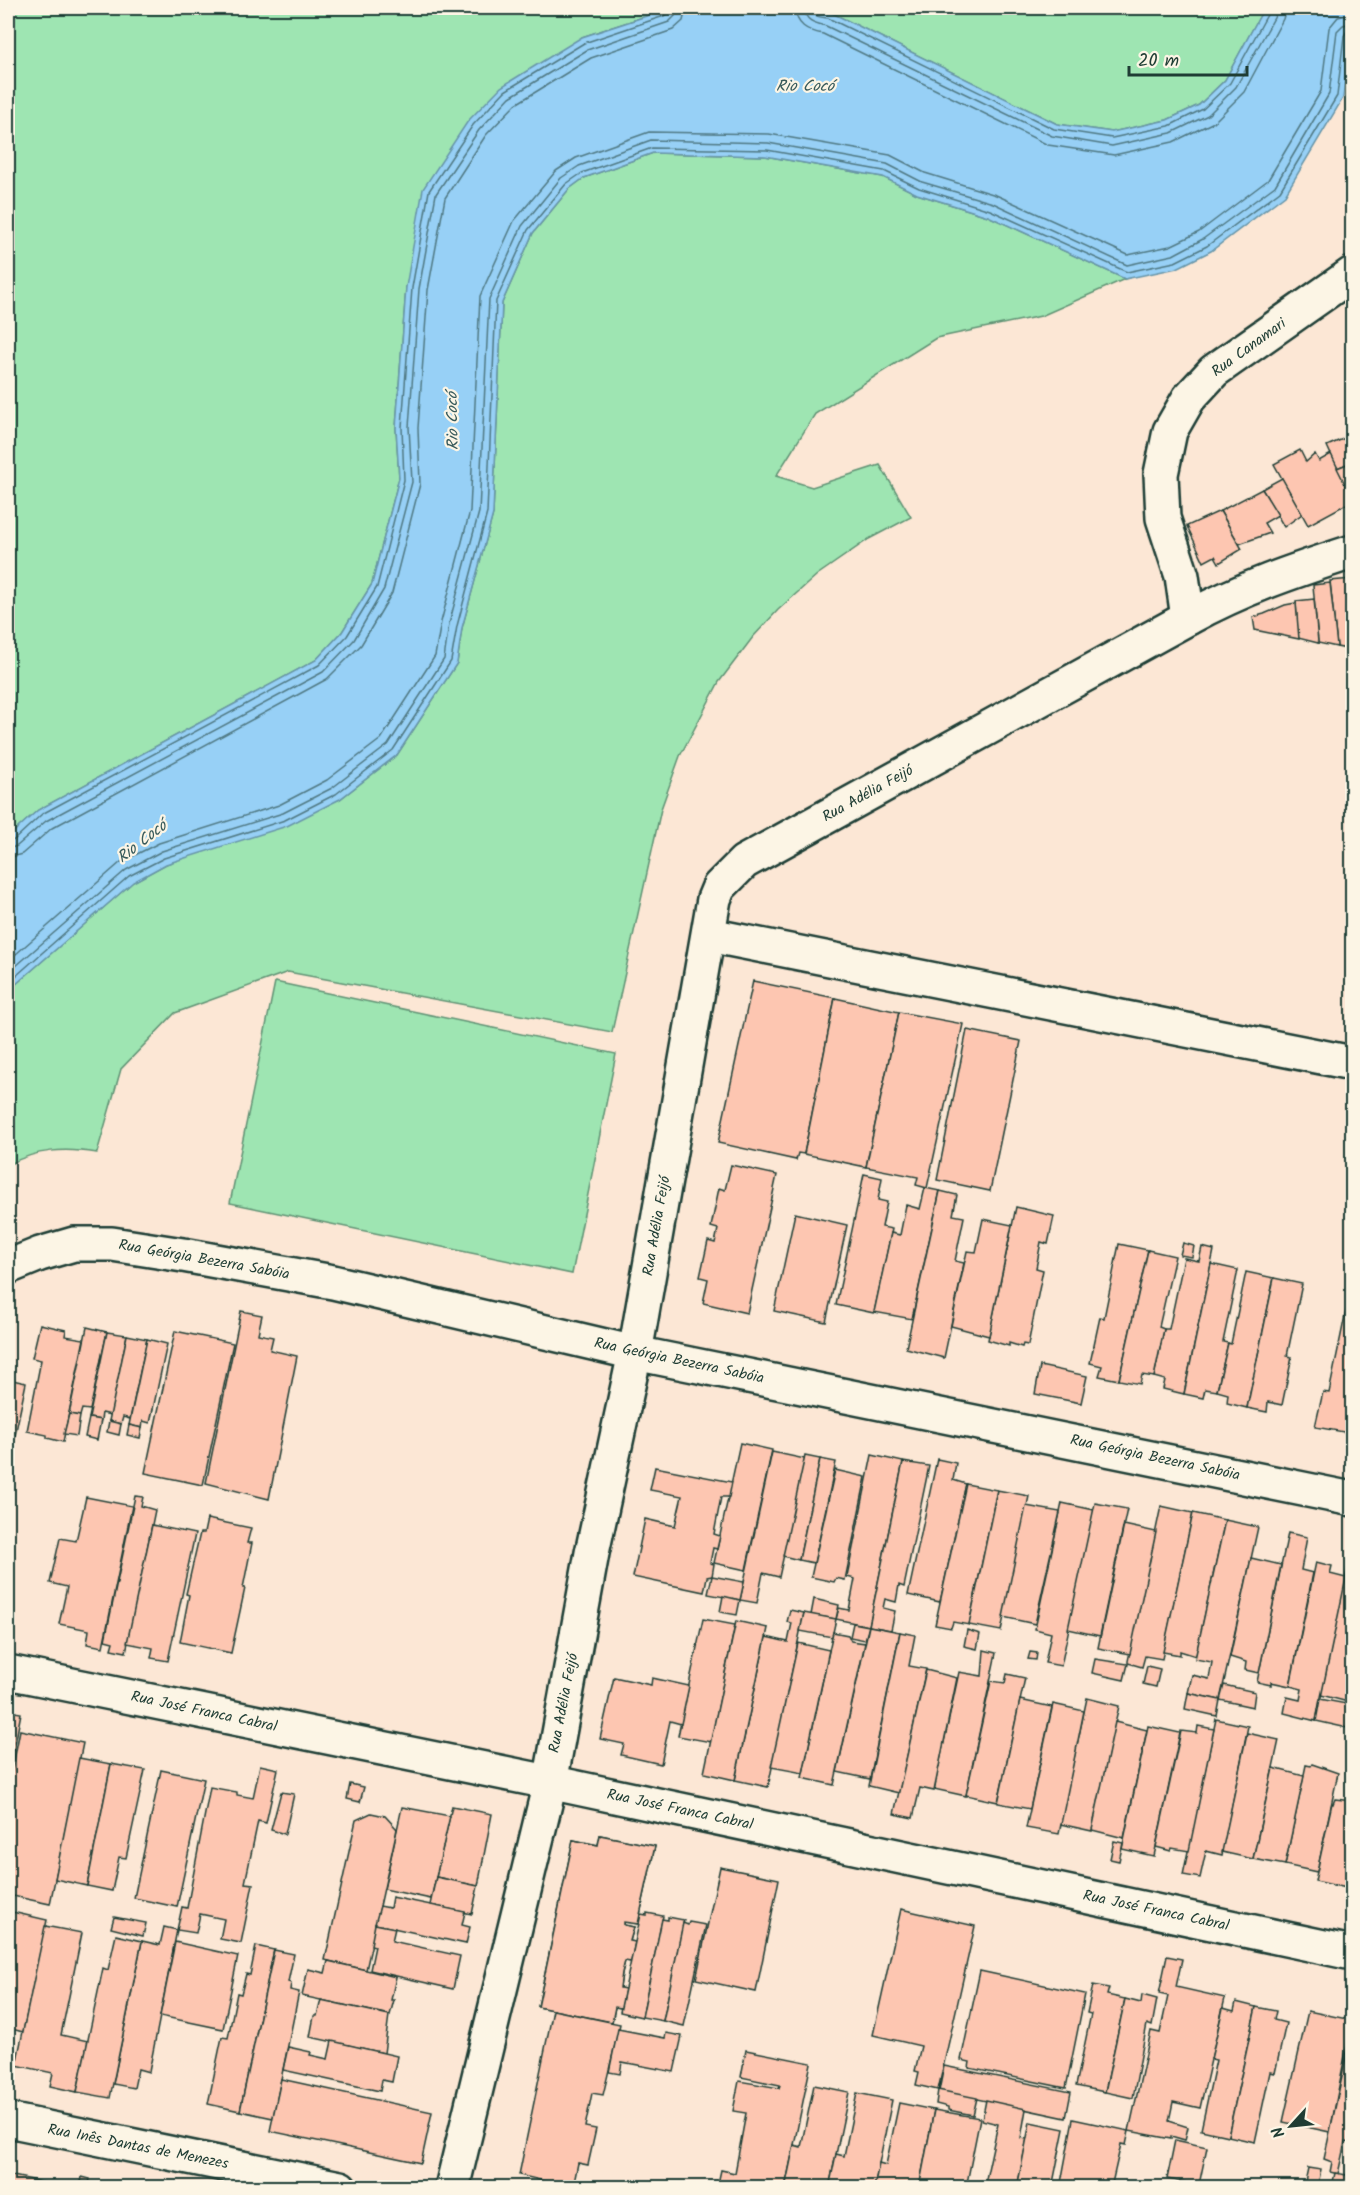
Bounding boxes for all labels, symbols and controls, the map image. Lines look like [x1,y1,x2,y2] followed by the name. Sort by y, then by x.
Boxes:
[1129,39,1248,77] scale bar
[1138,47,1179,76] text: 20 m
[776,74,838,99] water label: Rio Cocó
[1207,312,1293,383] street label: Rua Canamari
[440,388,466,450] water label: Rio Cocó
[818,758,919,829] street label: Rua Adélia Feijó
[111,812,176,870] water label: Rio Cocó
[636,1173,678,1278] street label: Rua Adélia Feijó
[117,1233,291,1287] street label: Rua Geórgia Bezerra Sabóia
[592,1331,766,1391] street label: Rua Geórgia Bezerra Sabóia
[1068,1428,1242,1488] street label: Rua Geórgia Bezerra Sabóia
[543,1650,586,1755] street label: Rua Adélia Feijó
[129,1685,280,1739] street label: Rua José Franca Cabral
[605,1783,756,1837] street label: Rua José Franca Cabral
[1081,1884,1232,1938] street label: Rua José Franca Cabral
[1261,2096,1321,2156] north arrow
[45,2118,231,2176] street label: Rua Inês Dantas de Menezes
[1266,2122,1292,2142] text: N

